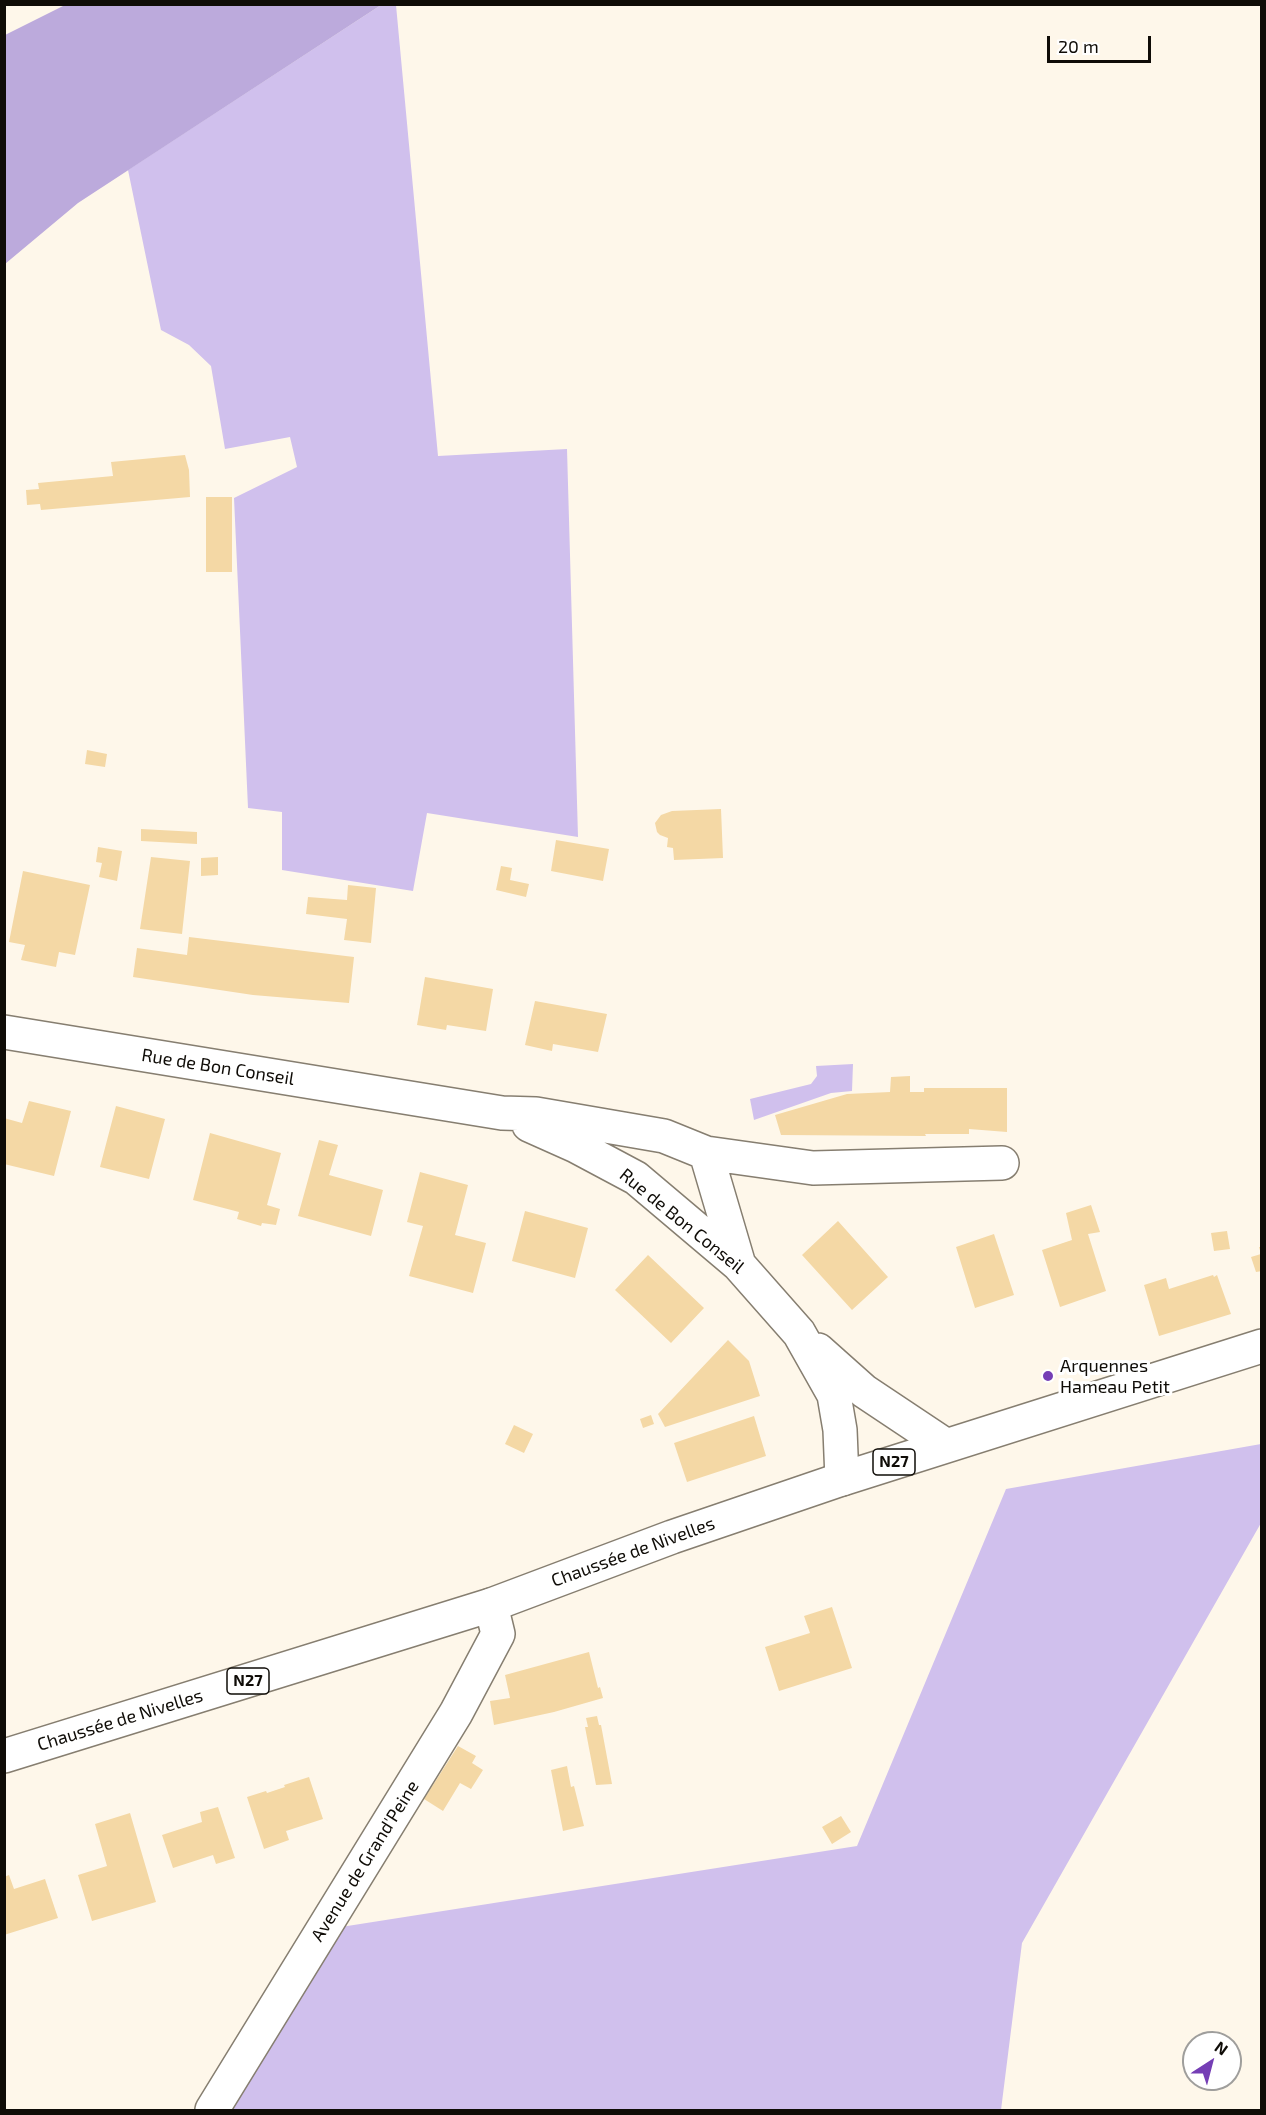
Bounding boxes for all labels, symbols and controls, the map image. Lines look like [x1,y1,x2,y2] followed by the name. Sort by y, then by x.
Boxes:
[1050,24,1154,62] scale bar
[1058,35,1099,57] text: 20 m
[140,1044,296,1090] street label: Rue de Bon Conseil
[615,1164,749,1278] street label: Rue de Bon Conseil
[1060,1355,1170,1398] place label: Arquennes Hameau Petit
[1041,1369,1055,1383] marker: Arquennes Hameau Petit
[873,1449,915,1475] road number: N27
[548,1512,718,1592] street label: Chaussée de Nivelles
[227,1668,269,1694] road number: N27
[34,1684,206,1756] street label: Chaussée de Nivelles
[307,1776,423,1946] street label: Avenue de Grand'Peine
[1182,2031,1242,2091] north arrow
[1211,2037,1232,2059] text: N

